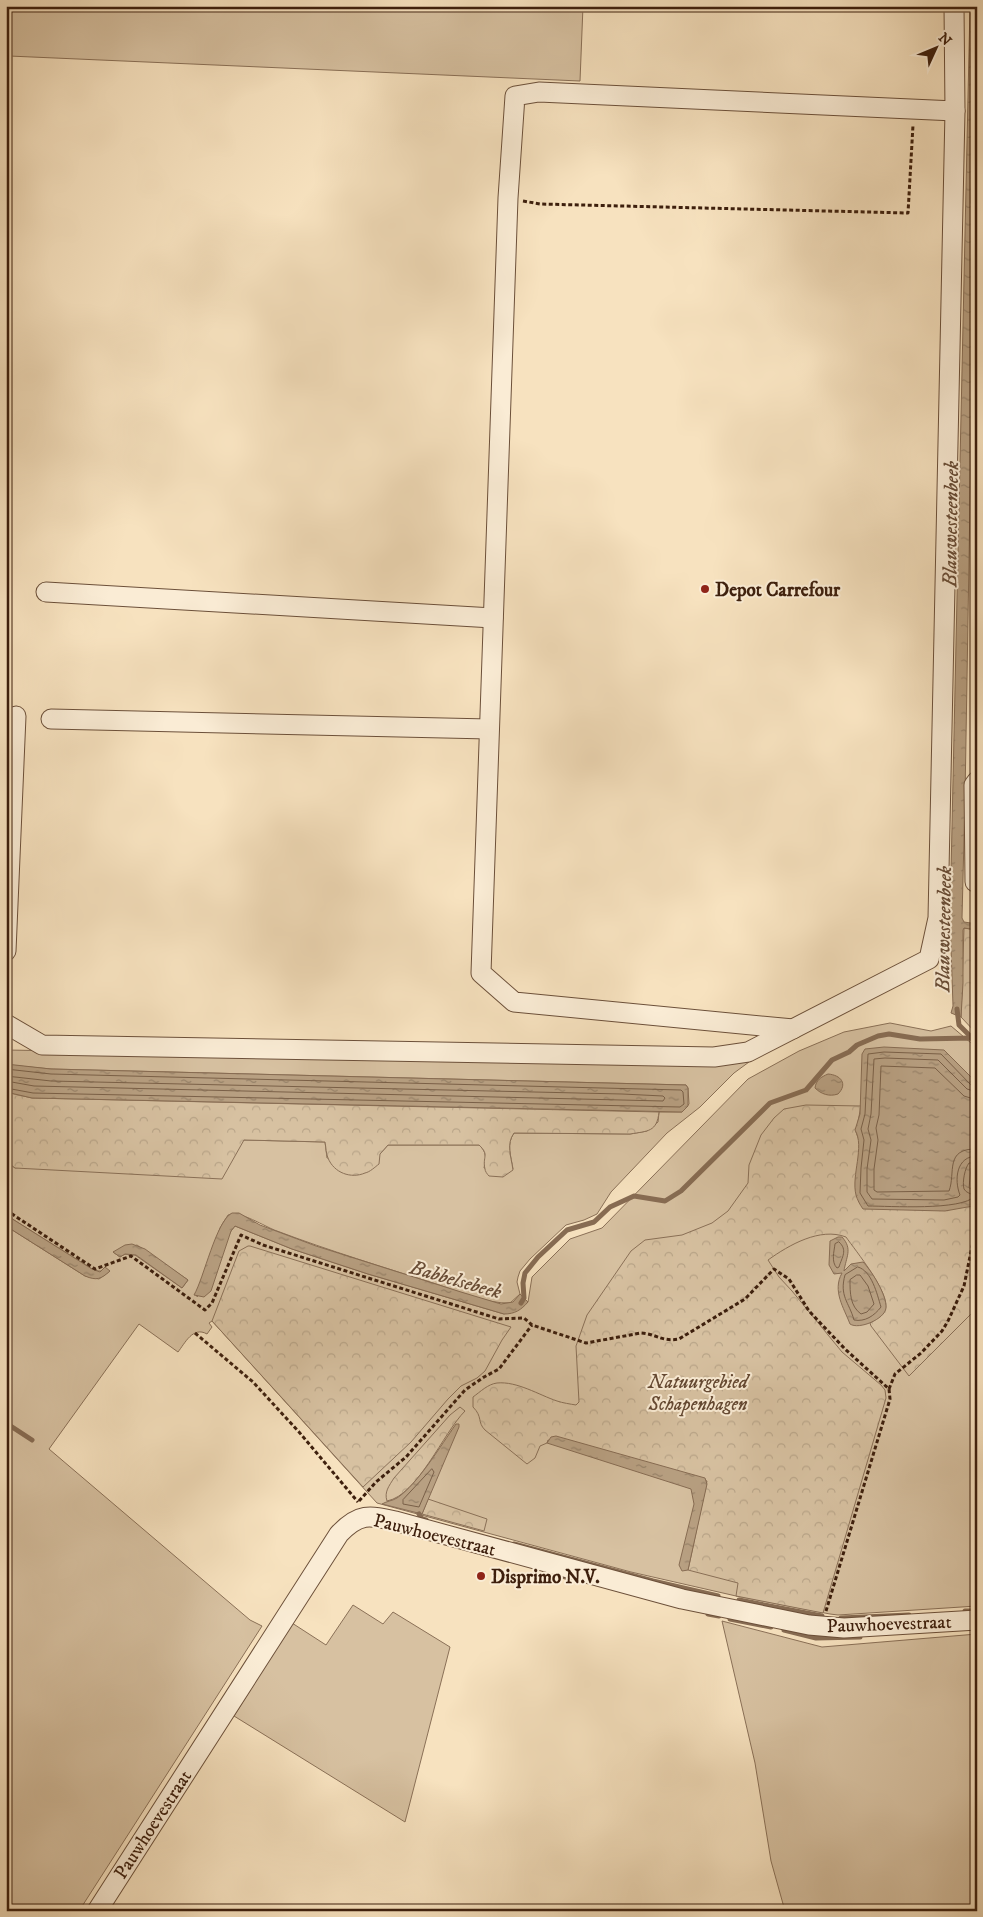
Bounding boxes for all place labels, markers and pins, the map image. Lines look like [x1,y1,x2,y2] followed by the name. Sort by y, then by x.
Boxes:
[715,579,841,602] place label: Depot Carrefour
[699,583,711,595] marker: Depot Carrefour
[491,1566,600,1589] place label: Disprimo N.V.
[475,1570,487,1582] marker: Disprimo N.V.

